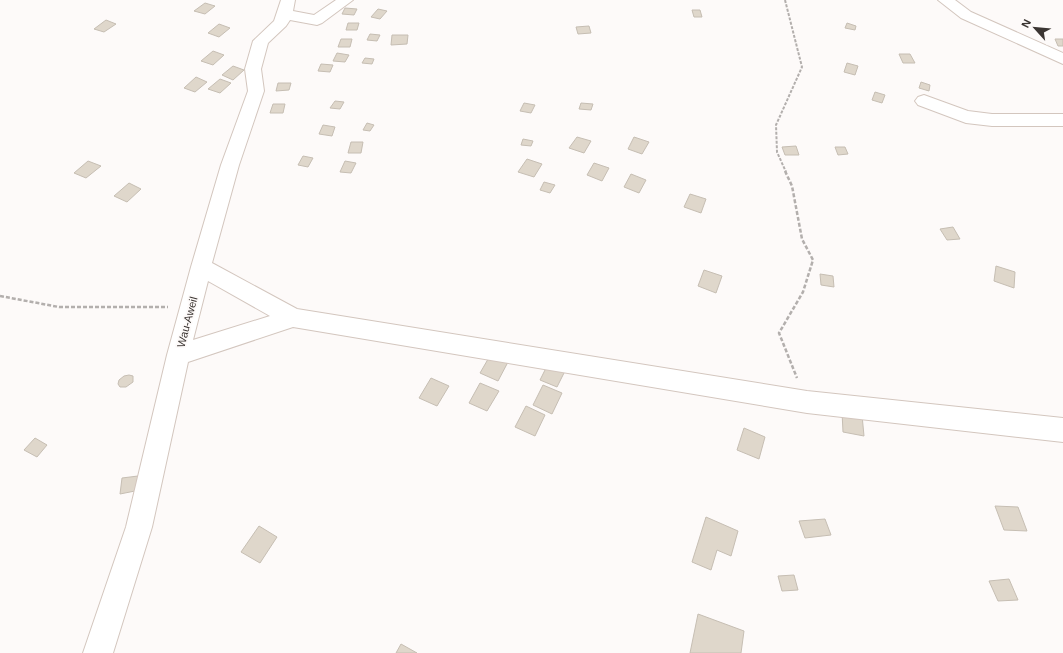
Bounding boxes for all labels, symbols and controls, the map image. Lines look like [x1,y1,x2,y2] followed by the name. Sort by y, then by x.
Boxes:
[1015,8,1055,48] north arrow
[1019,17,1033,30] text: N
[174,295,200,349] street label: Wau-Aweil

